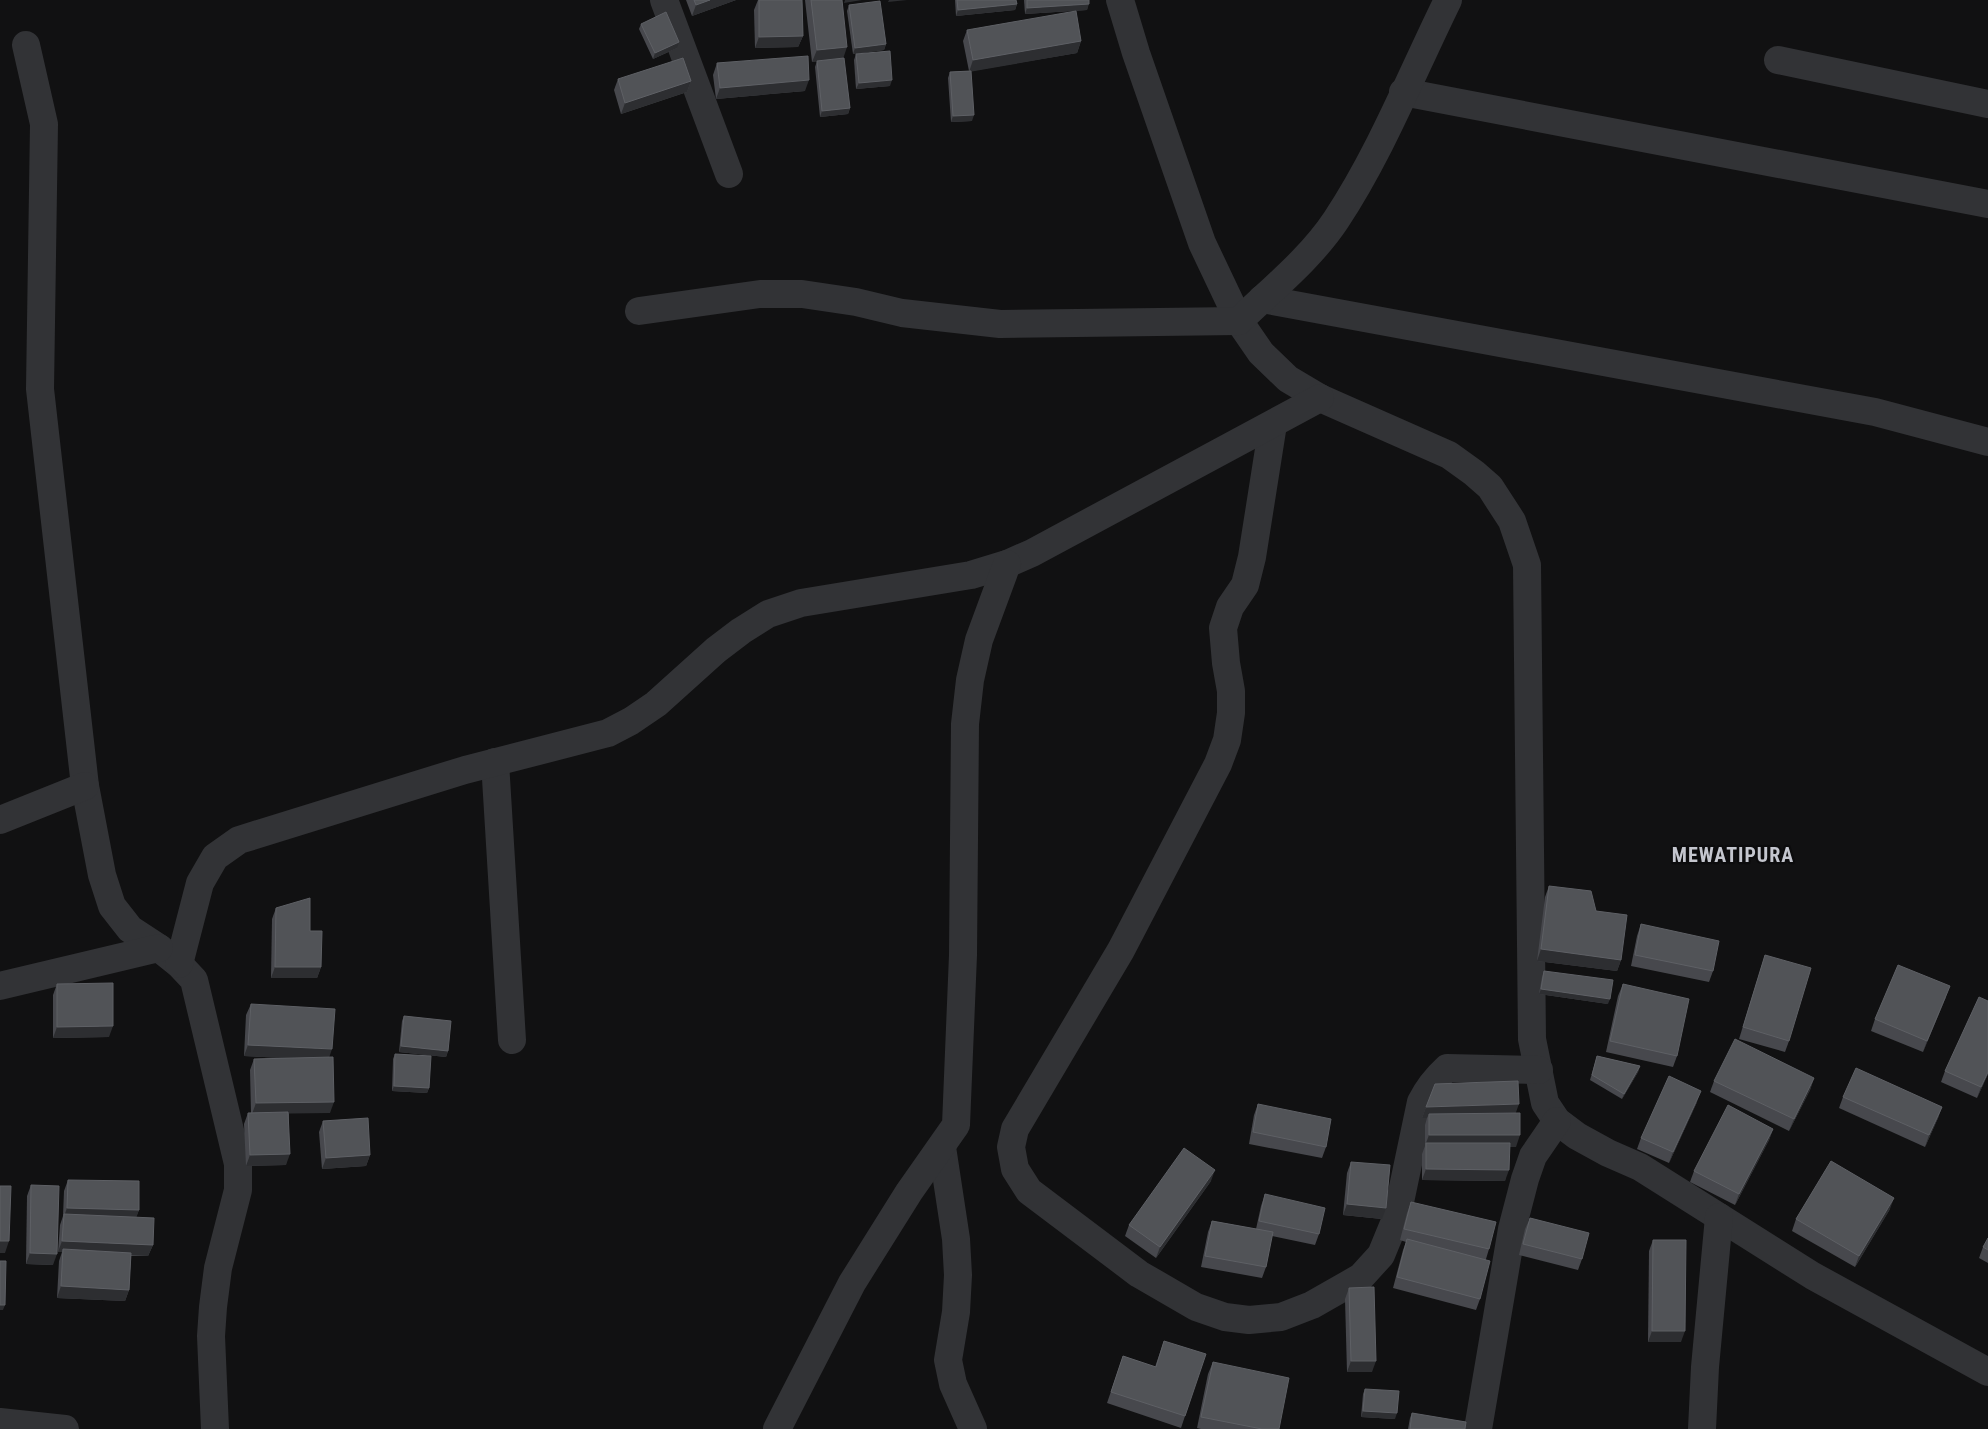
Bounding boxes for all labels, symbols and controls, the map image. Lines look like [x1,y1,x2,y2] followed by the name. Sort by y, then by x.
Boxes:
[1672,843,1794,867] district label: MEWATIPURA

